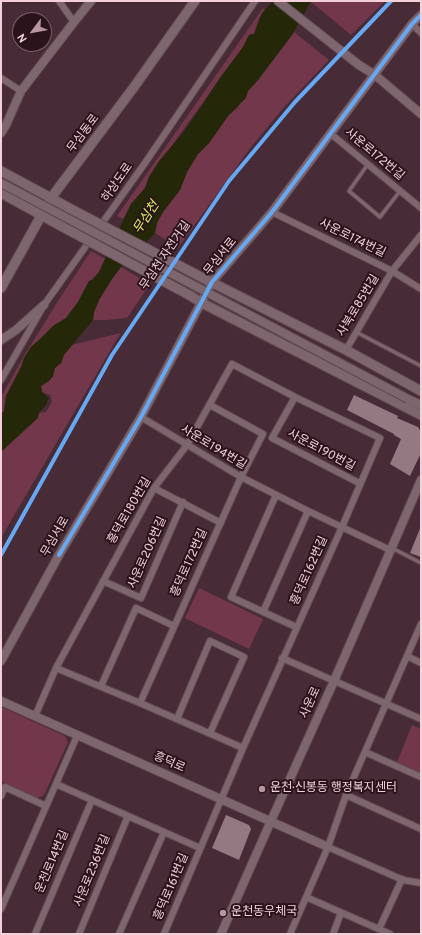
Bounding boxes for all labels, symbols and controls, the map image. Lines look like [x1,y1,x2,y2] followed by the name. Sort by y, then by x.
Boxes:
[12,12,52,52] north arrow
[15,31,31,45] text: N
[65,112,103,156] street label: 무심동로
[341,126,407,184] street label: 사운로172번길
[99,161,137,205] street label: 하상도로
[131,199,163,237] water label: 무심천
[316,217,388,261] street label: 사운로174번길
[138,219,194,293] street label: 무심천 자전거길
[202,235,240,279] street label: 무심서로
[335,272,383,340] street label: 사북로85번길
[177,423,249,473] street label: 사운로194번길
[285,427,357,475] street label: 사운로190번길
[105,475,155,547] street label: 흥덕로180번길
[39,514,73,560] street label: 무심서로
[126,515,170,591] street label: 사운로206번길
[169,527,211,599] street label: 흥덕로172번길
[288,534,332,608] street label: 흥덕로162번길
[297,685,325,721] street label: 사운로
[151,750,187,776] street label: 흥덕로
[270,782,397,796] place label: 운천·신봉동 행정복지센터
[257,784,267,794] marker: 운천·신봉동 행정복지센터
[33,828,73,896] street label: 운천로14번길
[72,833,114,909] street label: 사운로236번길
[151,851,193,923] street label: 흥덕로161번길
[231,906,297,920] place label: 운천동우체국
[218,908,228,918] marker: 운천동우체국

